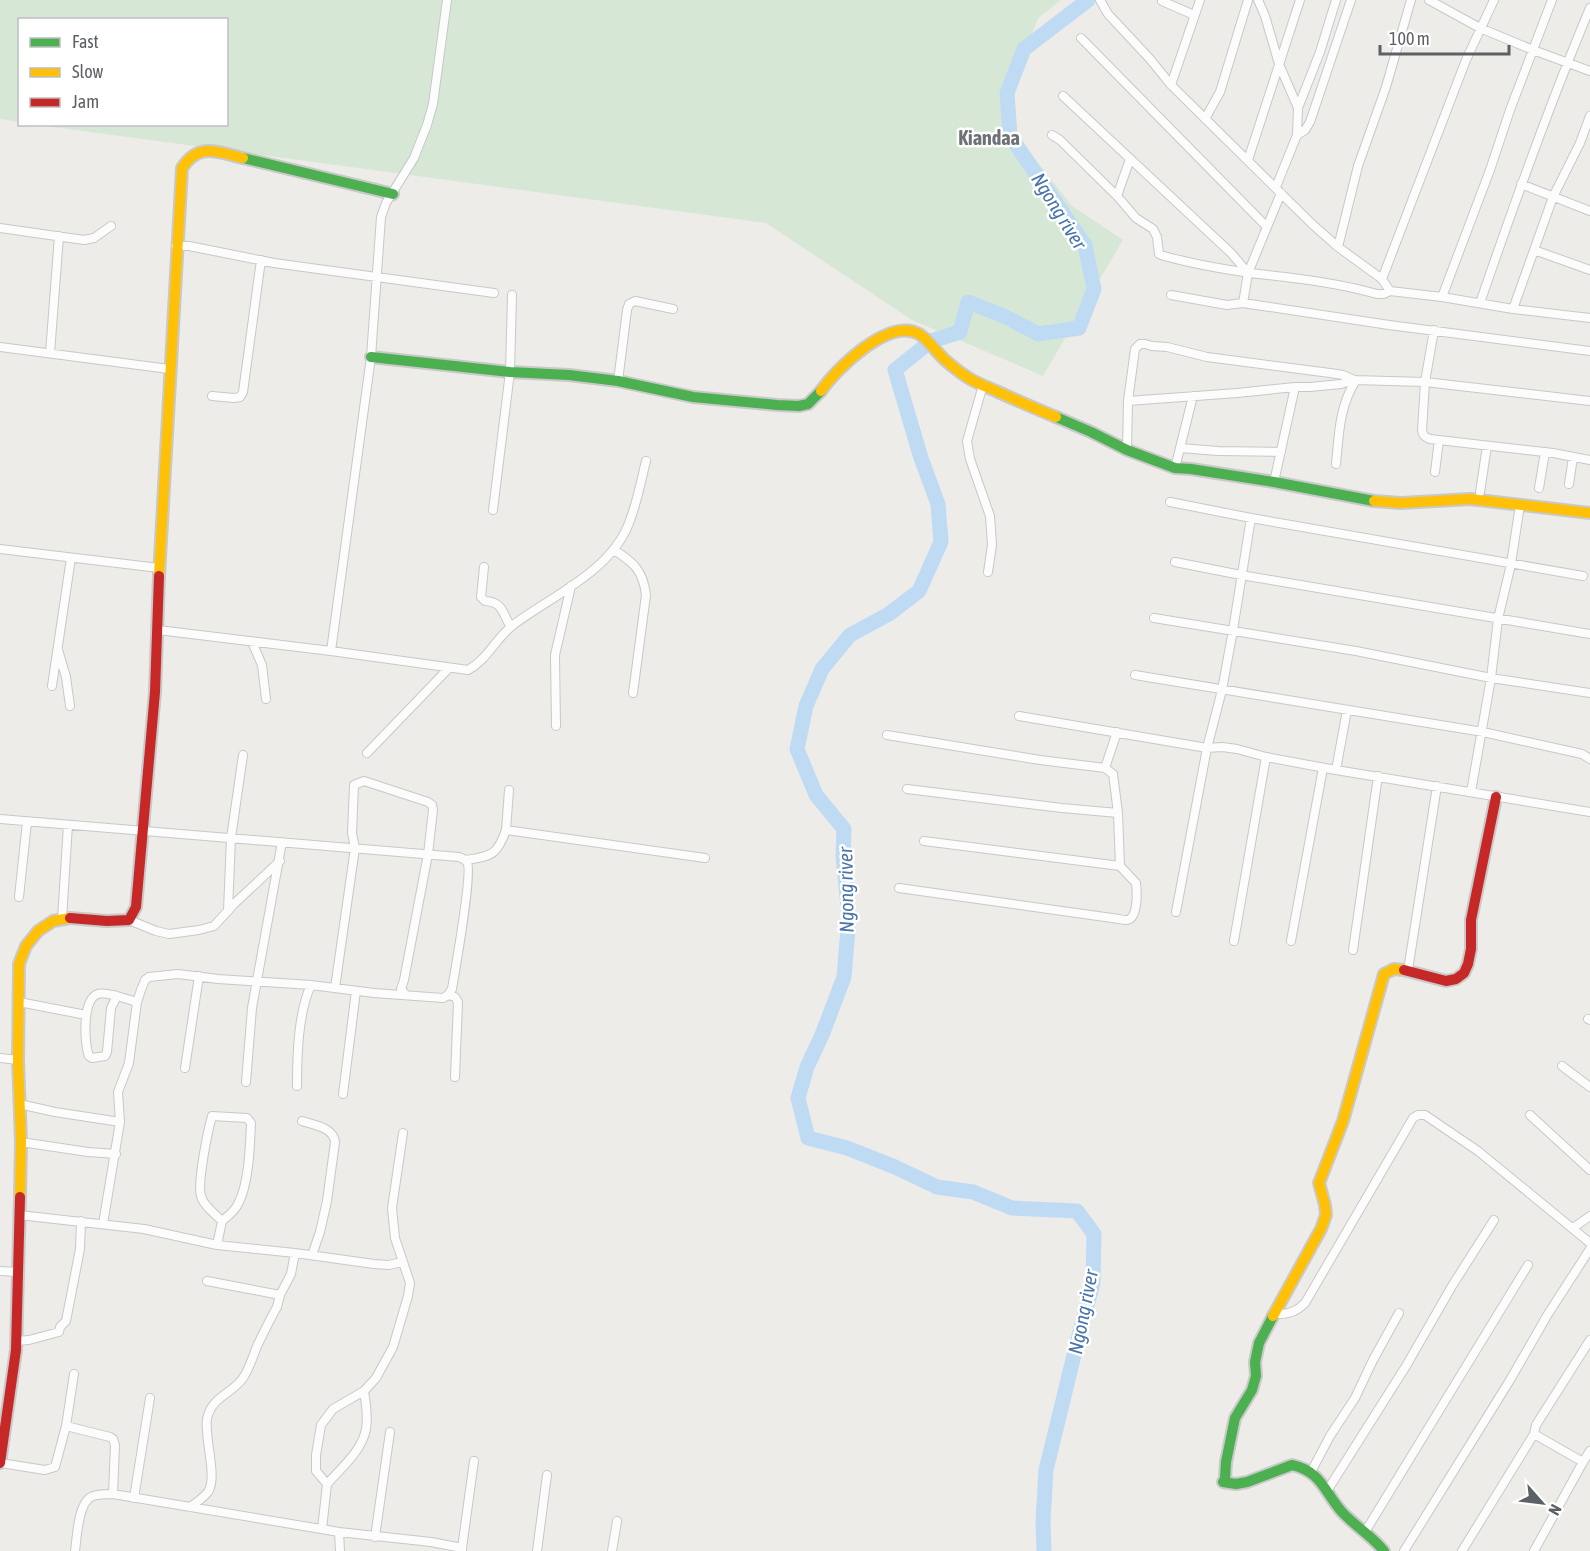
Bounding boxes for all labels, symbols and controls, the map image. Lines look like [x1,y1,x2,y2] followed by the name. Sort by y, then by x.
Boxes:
[18,18,228,126] legend
[1380,18,1509,56] scale bar
[1389,28,1430,49] text: 100 m
[72,31,99,52] text: Fast
[72,61,103,82] text: Slow
[72,91,99,112] text: Jam
[958,126,1020,149] district label: Kiandaa
[1027,168,1092,254] water label: Ngong river
[833,846,858,933] water label: Ngong river
[1063,1267,1102,1356] water label: Ngong river
[1512,1473,1572,1533] north arrow
[1545,1502,1565,1518] text: N

